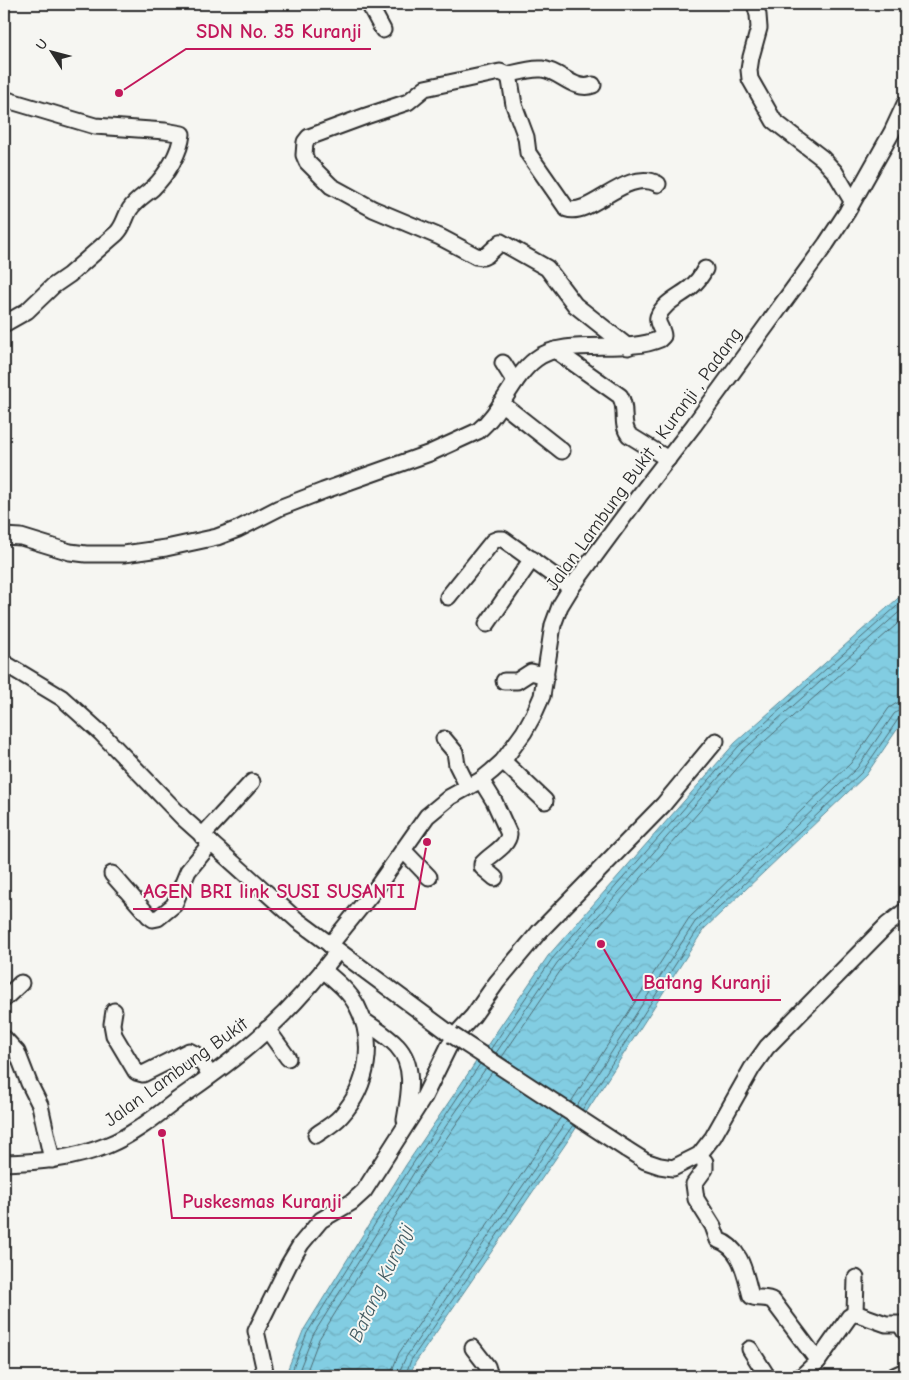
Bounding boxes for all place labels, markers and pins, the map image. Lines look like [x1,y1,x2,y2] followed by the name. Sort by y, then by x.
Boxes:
[186,14,371,49] callout: SDN No. 35 Kuranji
[133,874,415,909] callout: AGEN BRI link SUSI SUSANTI
[633,965,781,1000] callout: Batang Kuranji
[172,1183,352,1218] callout: Puskesmas Kuranji

